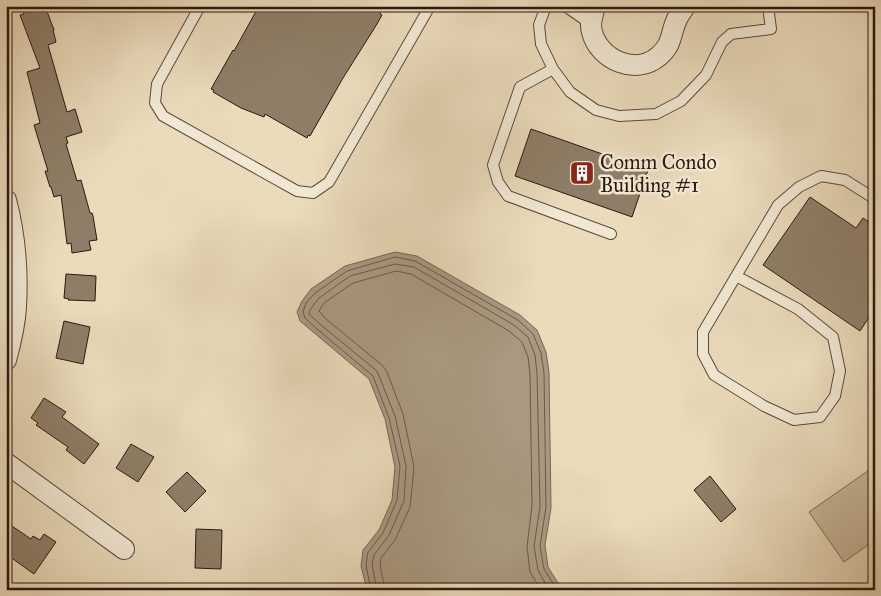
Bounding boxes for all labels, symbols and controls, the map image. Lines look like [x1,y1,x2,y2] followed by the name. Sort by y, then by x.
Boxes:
[600,150,717,198] place label: Comm Condo Building #1
[569,160,595,186] building icon: Comm Condo Building #1

